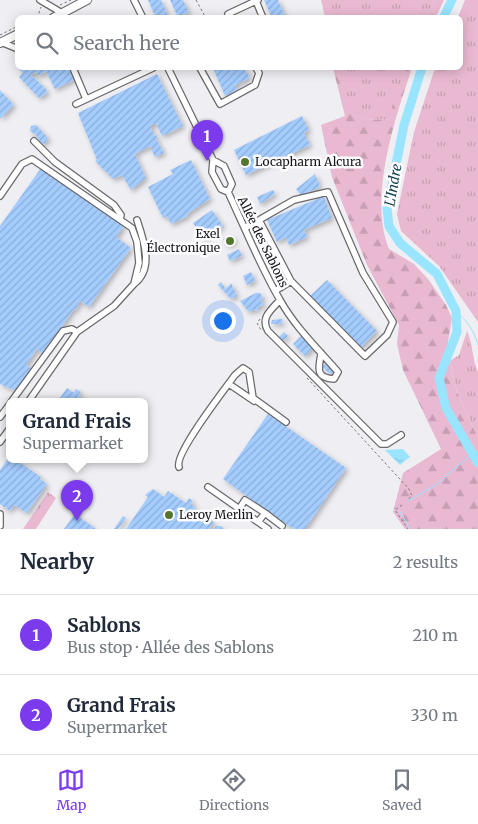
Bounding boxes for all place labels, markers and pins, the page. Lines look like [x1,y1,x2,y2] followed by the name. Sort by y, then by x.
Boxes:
[191,120,223,161] pin: 1
[255,154,362,169] place label: Locapharm Alcura
[239,156,251,168] marker: Locapharm Alcura
[147,226,220,255] place label: Exel Électronique
[224,235,236,247] marker: Exel Électronique
[61,480,93,521] pin: 2
[179,507,253,522] place label: Leroy Merlin
[163,509,175,521] marker: Leroy Merlin

